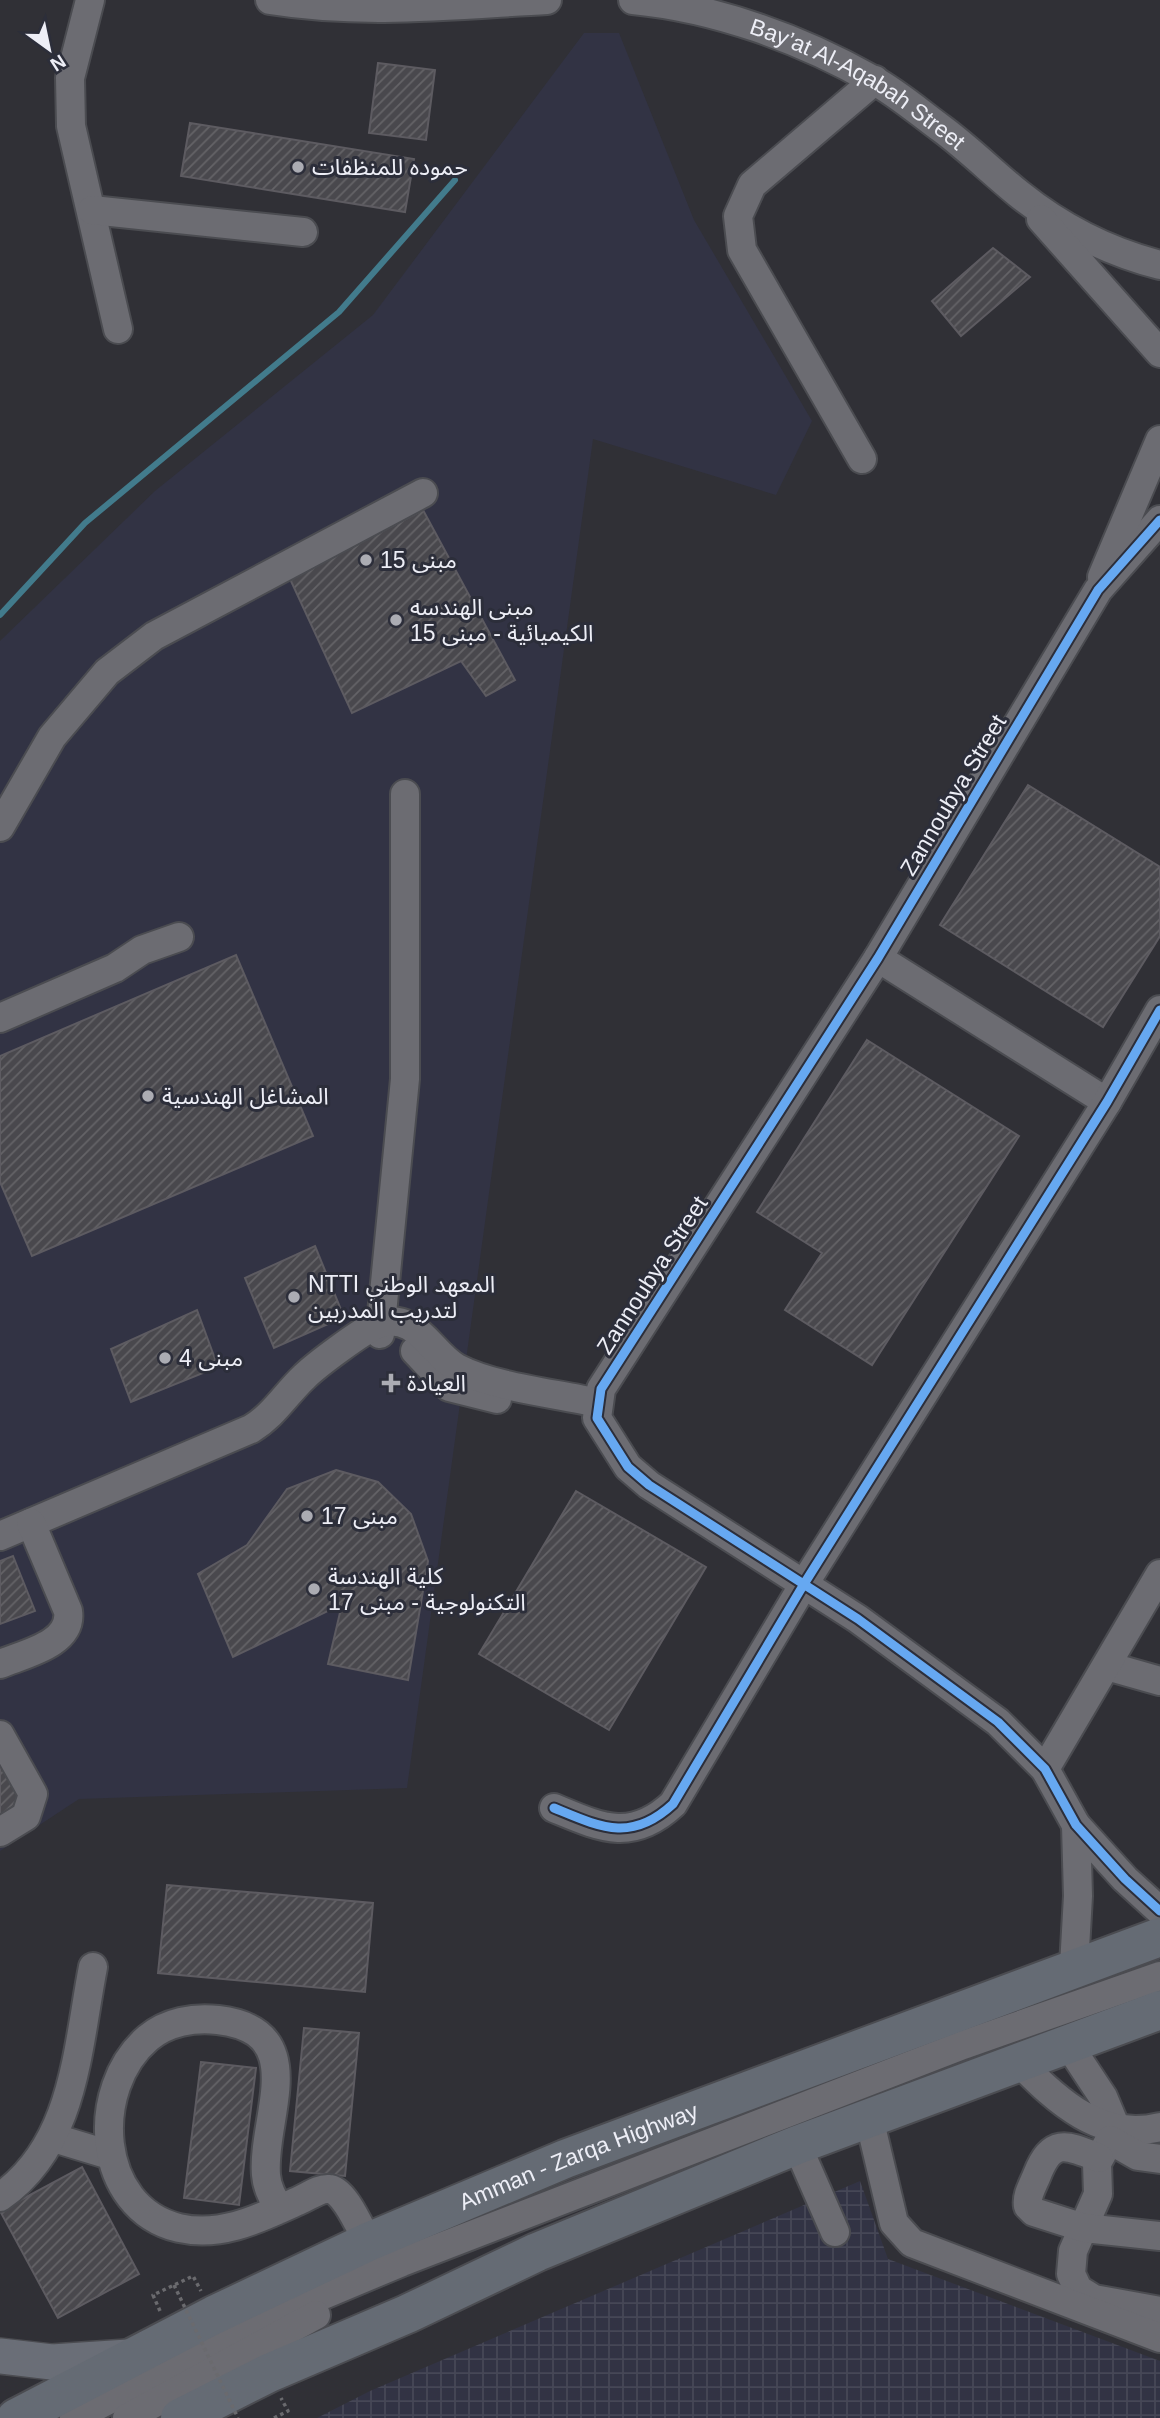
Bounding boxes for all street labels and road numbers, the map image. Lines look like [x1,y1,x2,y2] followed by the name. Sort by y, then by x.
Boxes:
[747,13,971,155] street label: Bay’at Al-Aqabah Street
[895,709,1012,880] street label: Zannoubya Street
[591,1191,713,1359] street label: Zannoubya Street
[455,2097,702,2215] street label: Amman - Zarqa Highway

